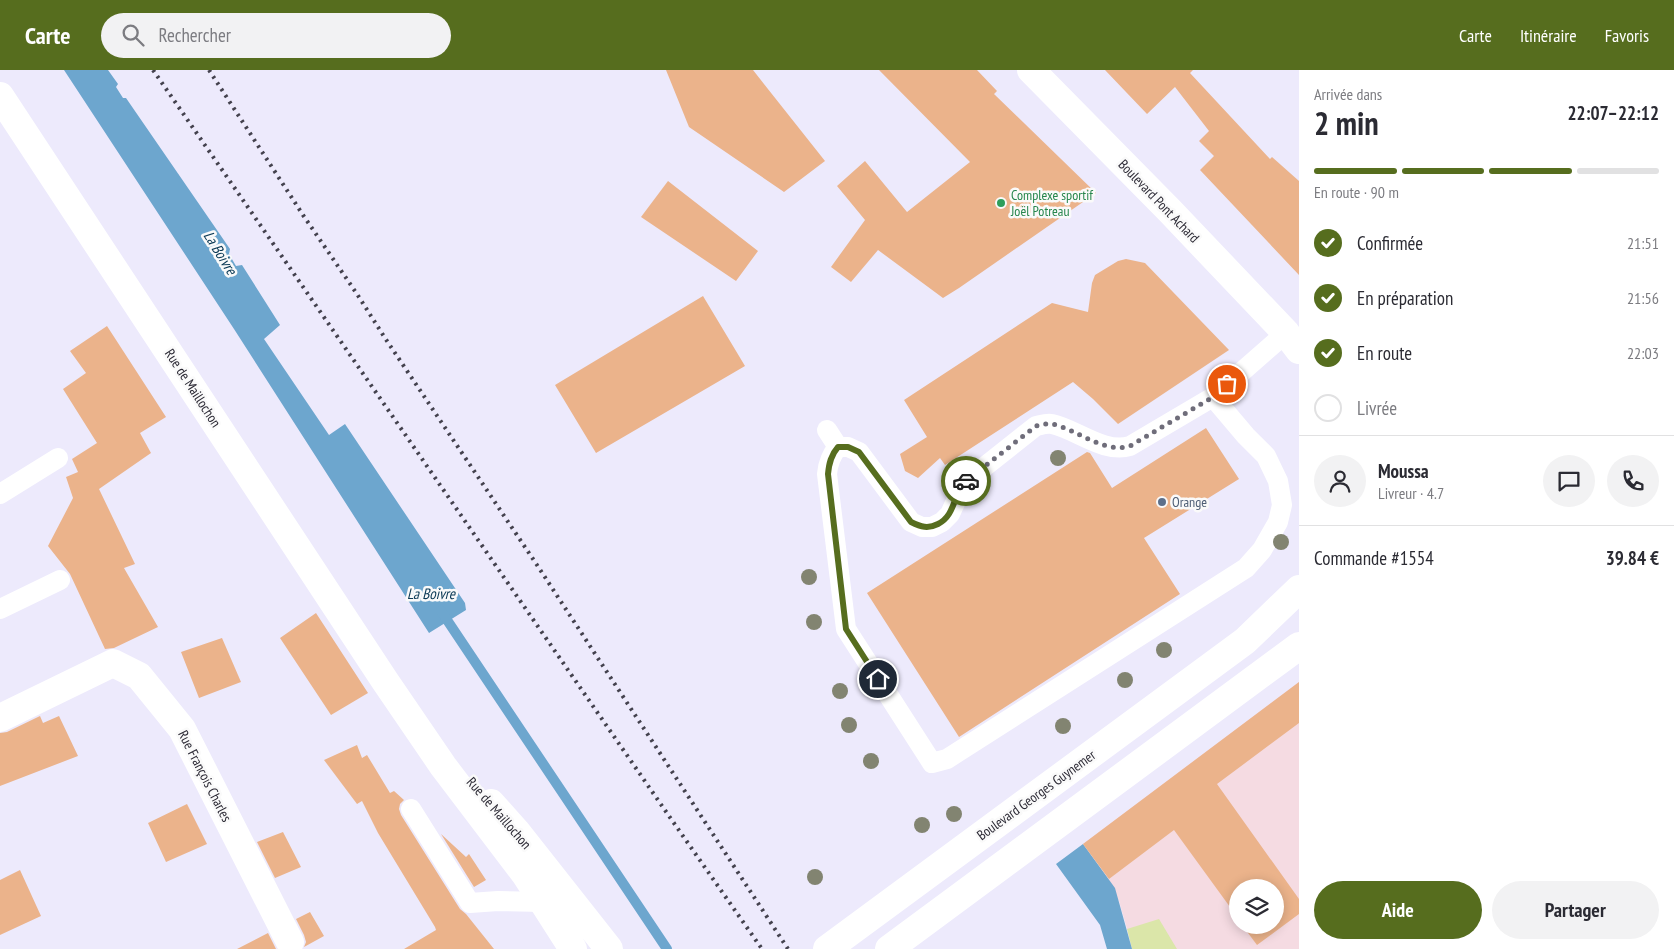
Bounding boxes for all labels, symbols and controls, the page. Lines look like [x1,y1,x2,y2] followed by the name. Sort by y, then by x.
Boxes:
[101,13,451,58] search box
[25,20,71,51] text: Carte
[119,21,147,49] icon: search
[159,23,231,47] text: Rechercher
[1459,24,1492,47] text: Carte
[1520,24,1577,47] text: Itinéraire
[1605,24,1649,47] text: Favoris
[1314,84,1382,104] text: Arrivée dans
[1567,101,1659,125] text: 22:07–22:12
[1314,102,1379,144] text: 2 min
[1115,156,1203,246] street label: Boulevard Pont Achard
[1314,182,1399,202] text: En route · 90 m
[1010,186,1093,220] place label: Complexe sportif Joël Potreau
[995,197,1007,209] marker: Complexe sportif Joël Potreau
[200,227,242,279] water label: La Boivre
[1314,229,1342,257] icon: check
[1357,231,1423,255] text: Confirmée
[1627,233,1659,253] text: 21:51
[1314,284,1342,312] icon: check
[1357,286,1453,310] text: En préparation
[1627,288,1659,308] text: 21:56
[1314,339,1342,367] icon: check
[1357,341,1412,365] text: En route
[1627,343,1659,363] text: 22:03
[161,345,225,431] street label: Rue de Maillochon
[1206,363,1248,405] pin
[1213,370,1241,398] icon: bag
[1357,396,1397,420] text: Livrée
[1314,455,1366,507] button: person
[1543,455,1595,507] button: chat
[1607,455,1659,507] button: phone
[941,456,991,506] courier
[1378,459,1429,483] text: Moussa
[952,467,980,495] icon: car
[1378,483,1444,503] text: Livreur · 4.7
[1172,493,1207,511] place label: Orange
[1156,496,1168,508] marker: Orange
[1314,546,1434,570] text: Commande #1554
[1606,546,1659,570] text: 39.84 €
[407,584,456,603] water label: La Boivre
[857,658,899,700] pin
[864,665,892,693] icon: home
[174,727,236,825] street label: Rue François Charles
[973,746,1099,844] street label: Boulevard Georges Guynemer
[463,773,535,853] street label: Rue de Maillochon
[1229,879,1284,934] map controls
[1229,879,1284,934] button: layers
[1314,881,1482,939] button: Aide
[1492,881,1659,939] button: Partager

